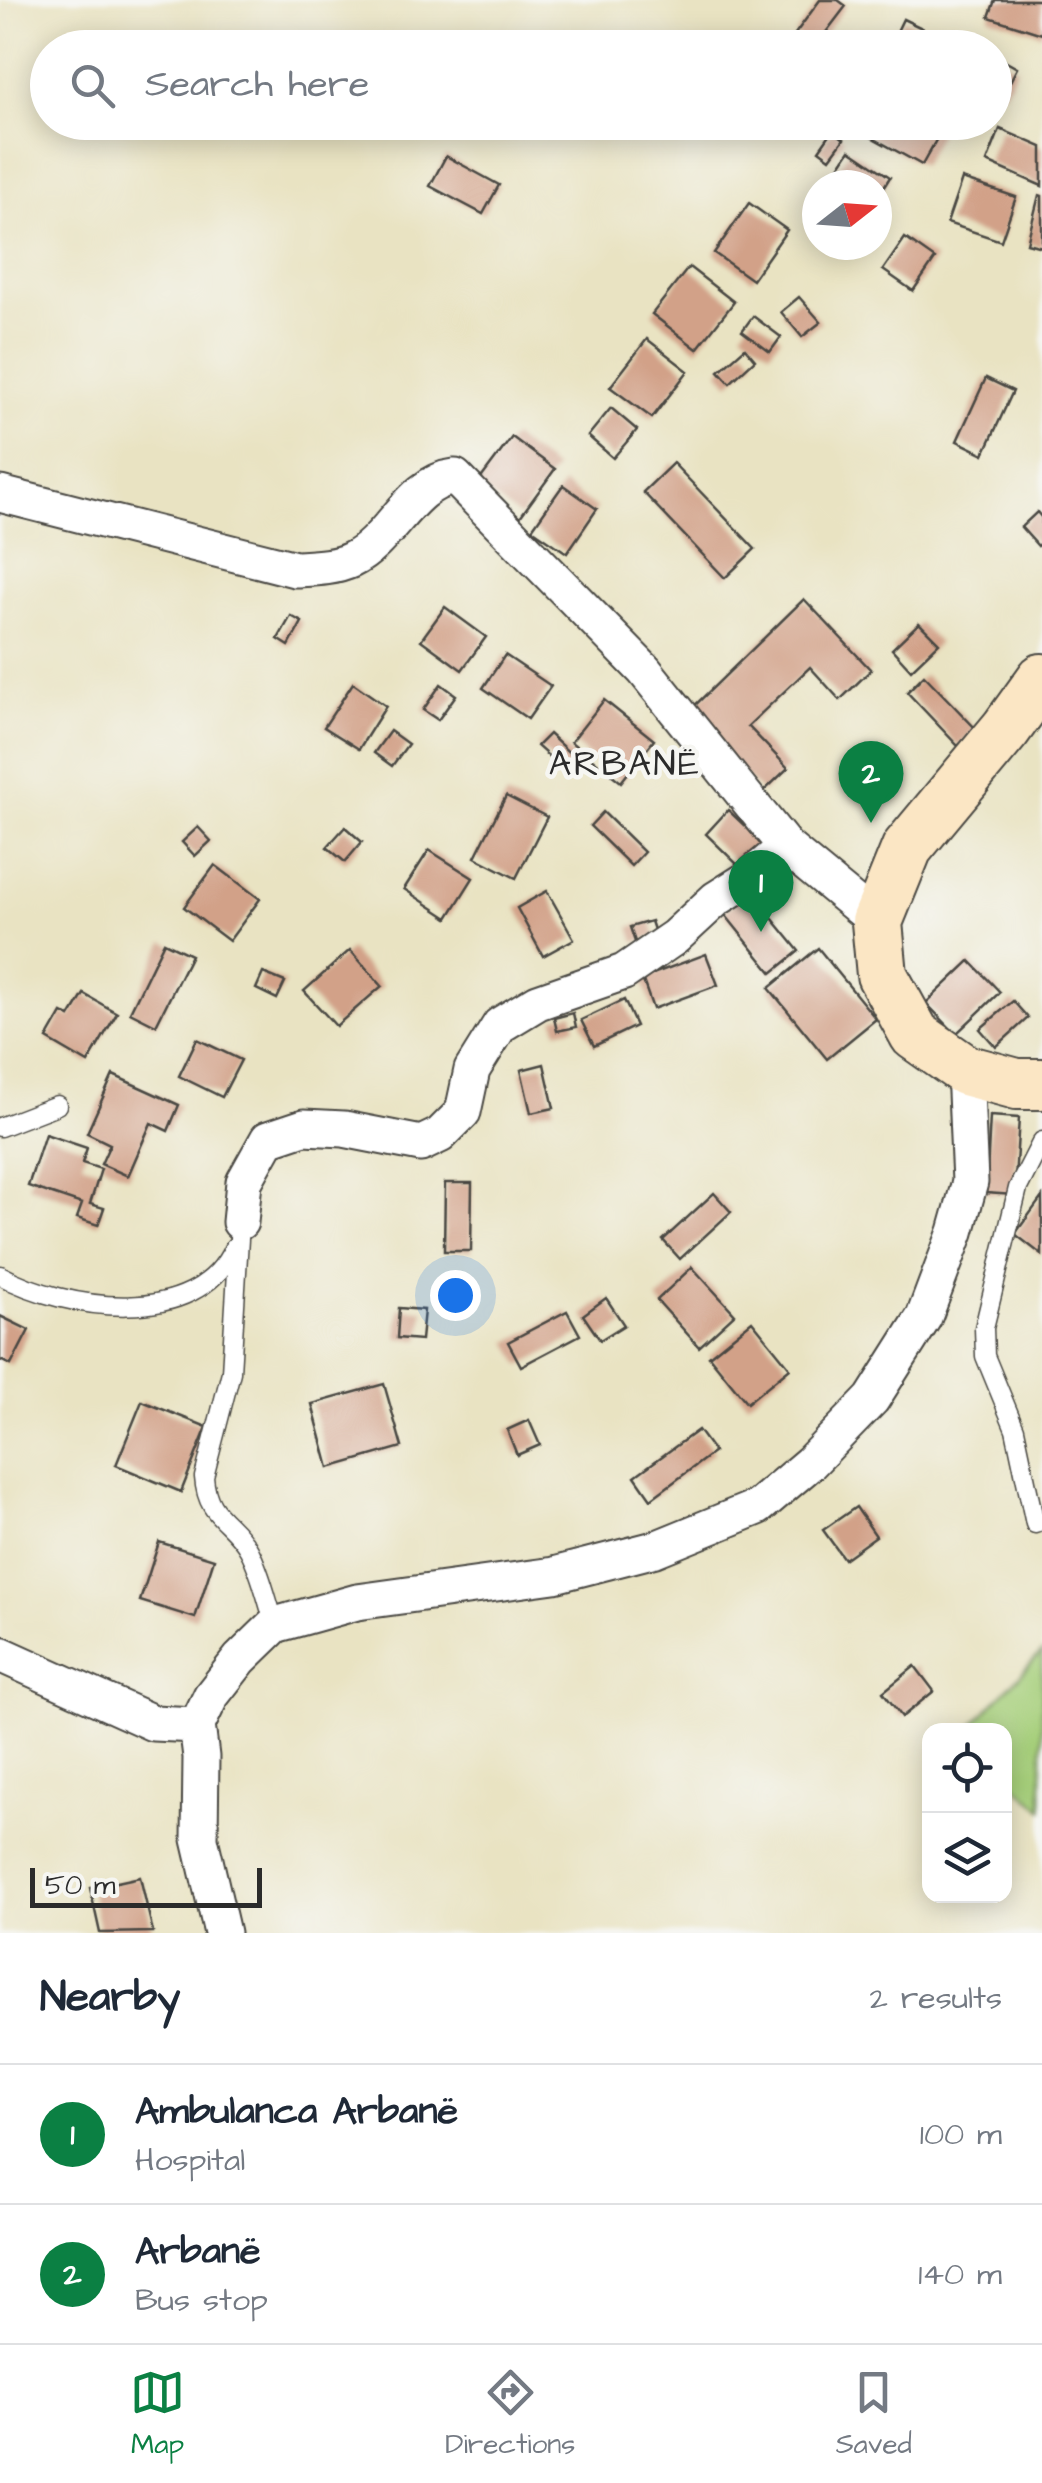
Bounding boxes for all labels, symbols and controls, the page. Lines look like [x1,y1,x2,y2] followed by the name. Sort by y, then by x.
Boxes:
[30,30,1012,140] search box
[65,58,120,113] icon: search
[145,59,369,111] text: Search here
[802,170,892,260] north arrow
[549,740,701,789] district label: ARBANË
[838,740,904,823] pin: 2
[728,850,794,932] pin: 1
[430,1270,481,1321] your location
[922,1723,1012,1903] map controls
[922,1723,1012,1813] button: locate
[922,1813,1012,1903] button: layers
[30,1863,262,1908] scale bar
[45,1866,116,1905] text: 50 m
[40,1969,180,2027] text: Nearby
[870,1976,1002,2021] text: 2 results
[135,2086,458,2138] text: Ambulanca Arbanë
[70,2112,75,2157] text: 1
[920,2112,1002,2157] text: 100 m
[135,2138,245,2183] text: Hospital
[135,2226,261,2278] text: Arbanë
[63,2252,82,2297] text: 2
[918,2252,1002,2297] text: 140 m
[135,2278,268,2323] text: Bus stop
[130,2365,185,2464] tab: Map
[445,2365,575,2464] tab: Directions
[836,2365,912,2464] tab: Saved

